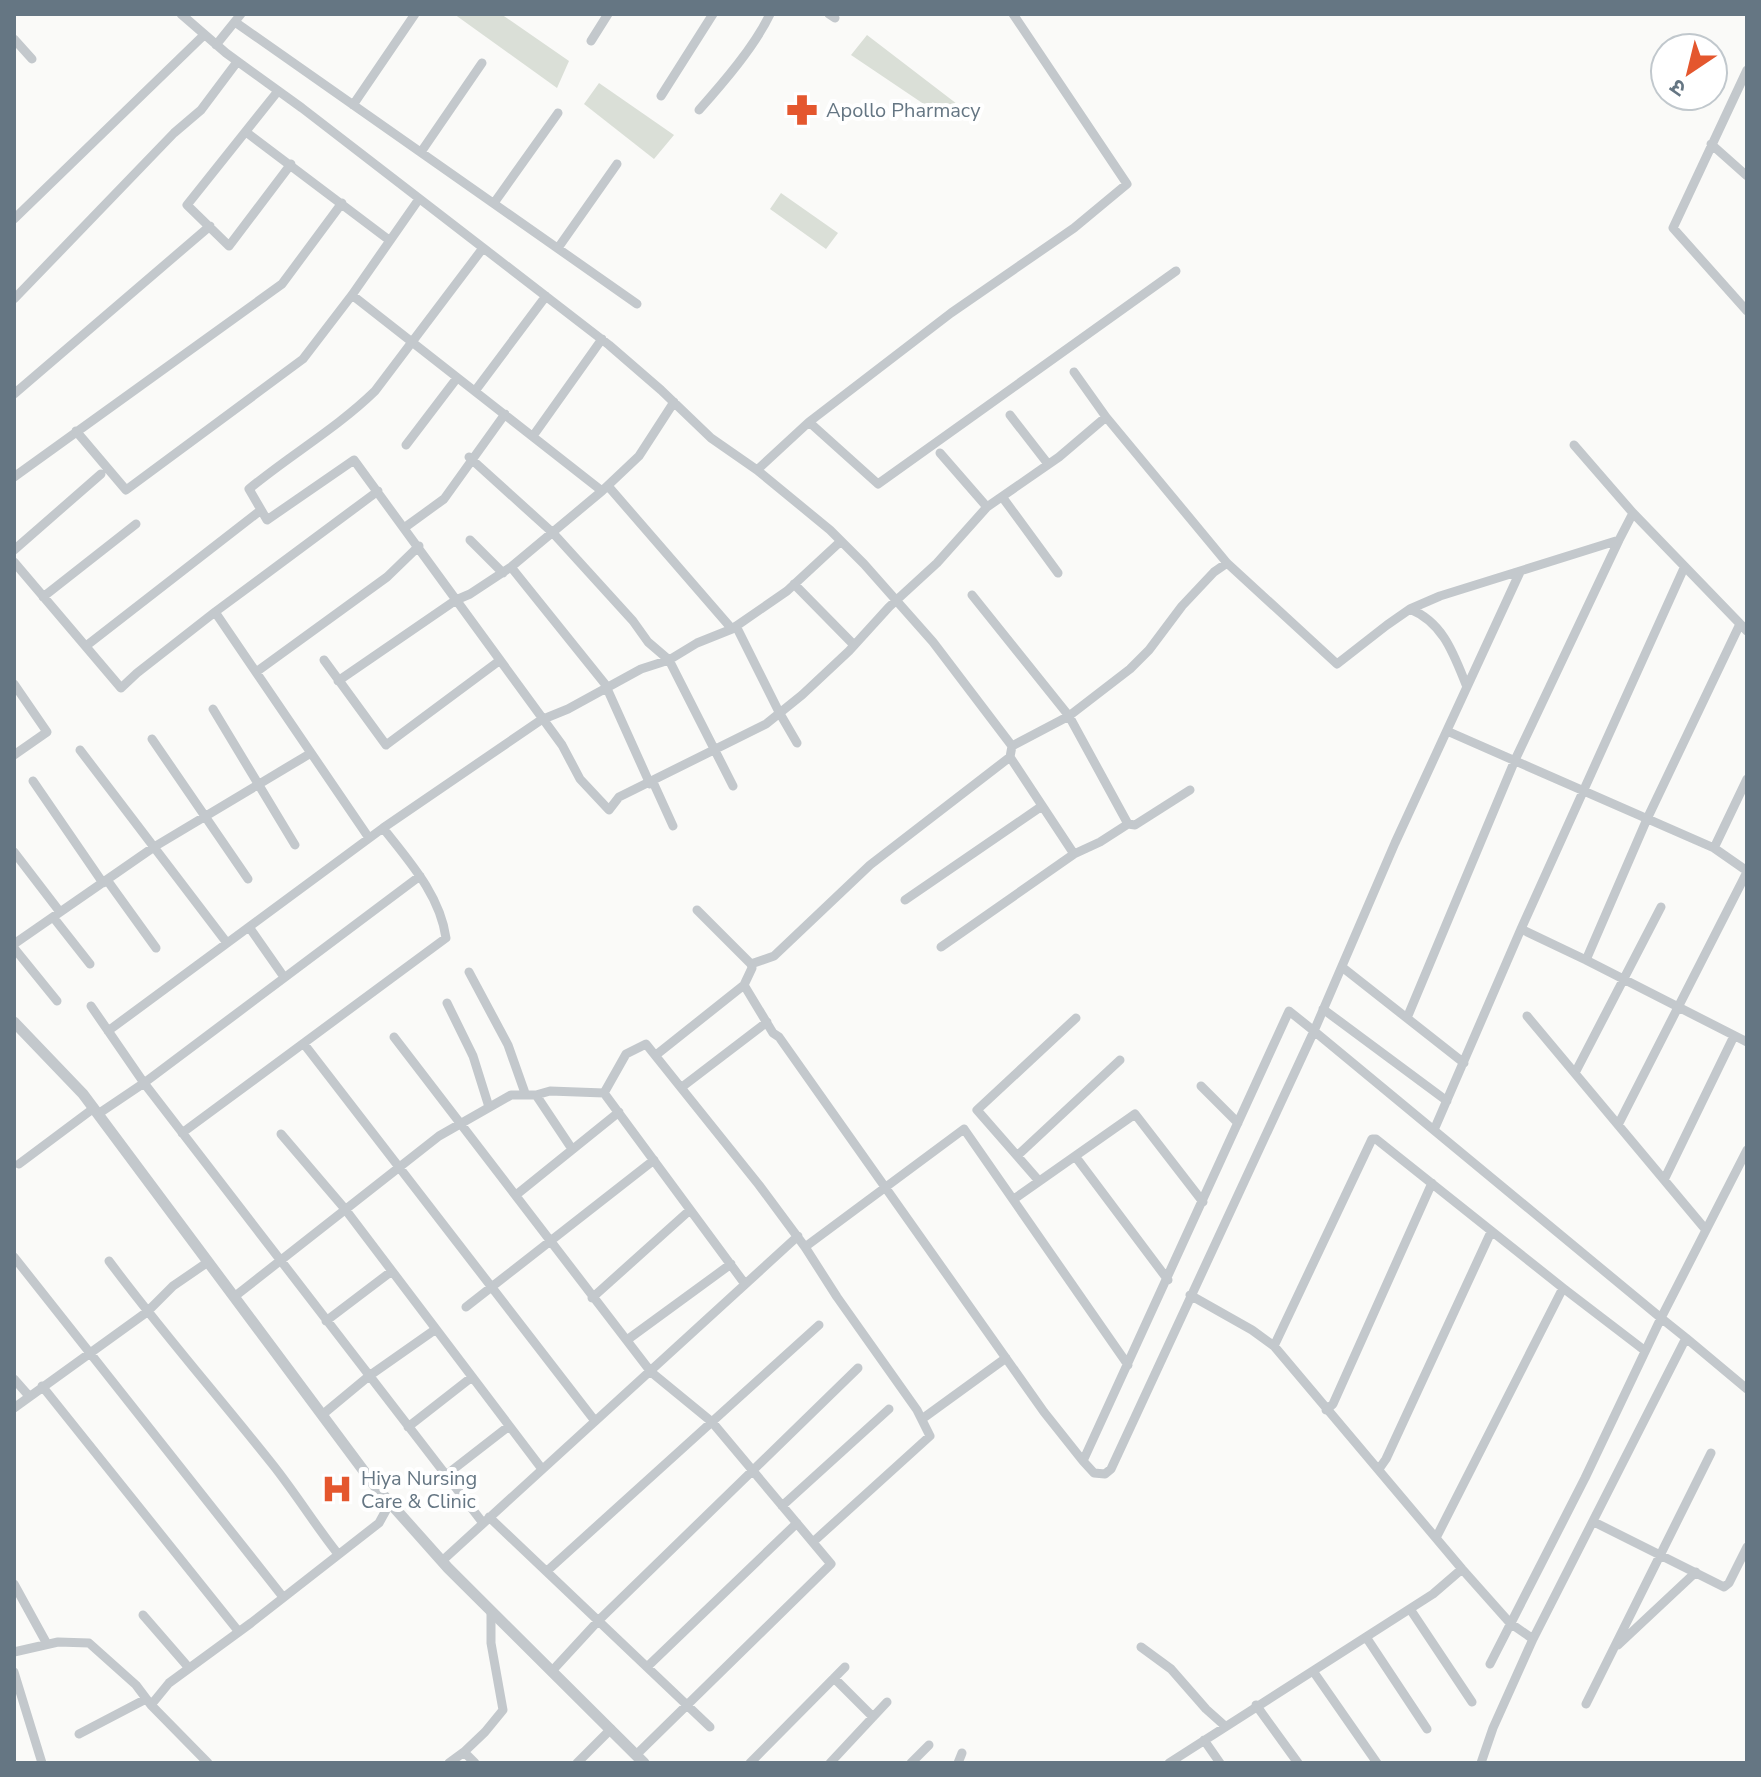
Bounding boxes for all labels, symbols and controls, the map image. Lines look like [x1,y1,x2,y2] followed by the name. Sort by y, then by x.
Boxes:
[1649,32,1729,112] north arrow
[1663,71,1692,104] text: उ
[785,93,819,127] pharmacy icon: Apollo Pharmacy
[826,97,981,124] place label: Apollo Pharmacy
[361,1465,477,1515] place label: Hiya Nursing Care & Clinic
[320,1472,354,1506] hospital icon: Hiya Nursing Care & Clinic

